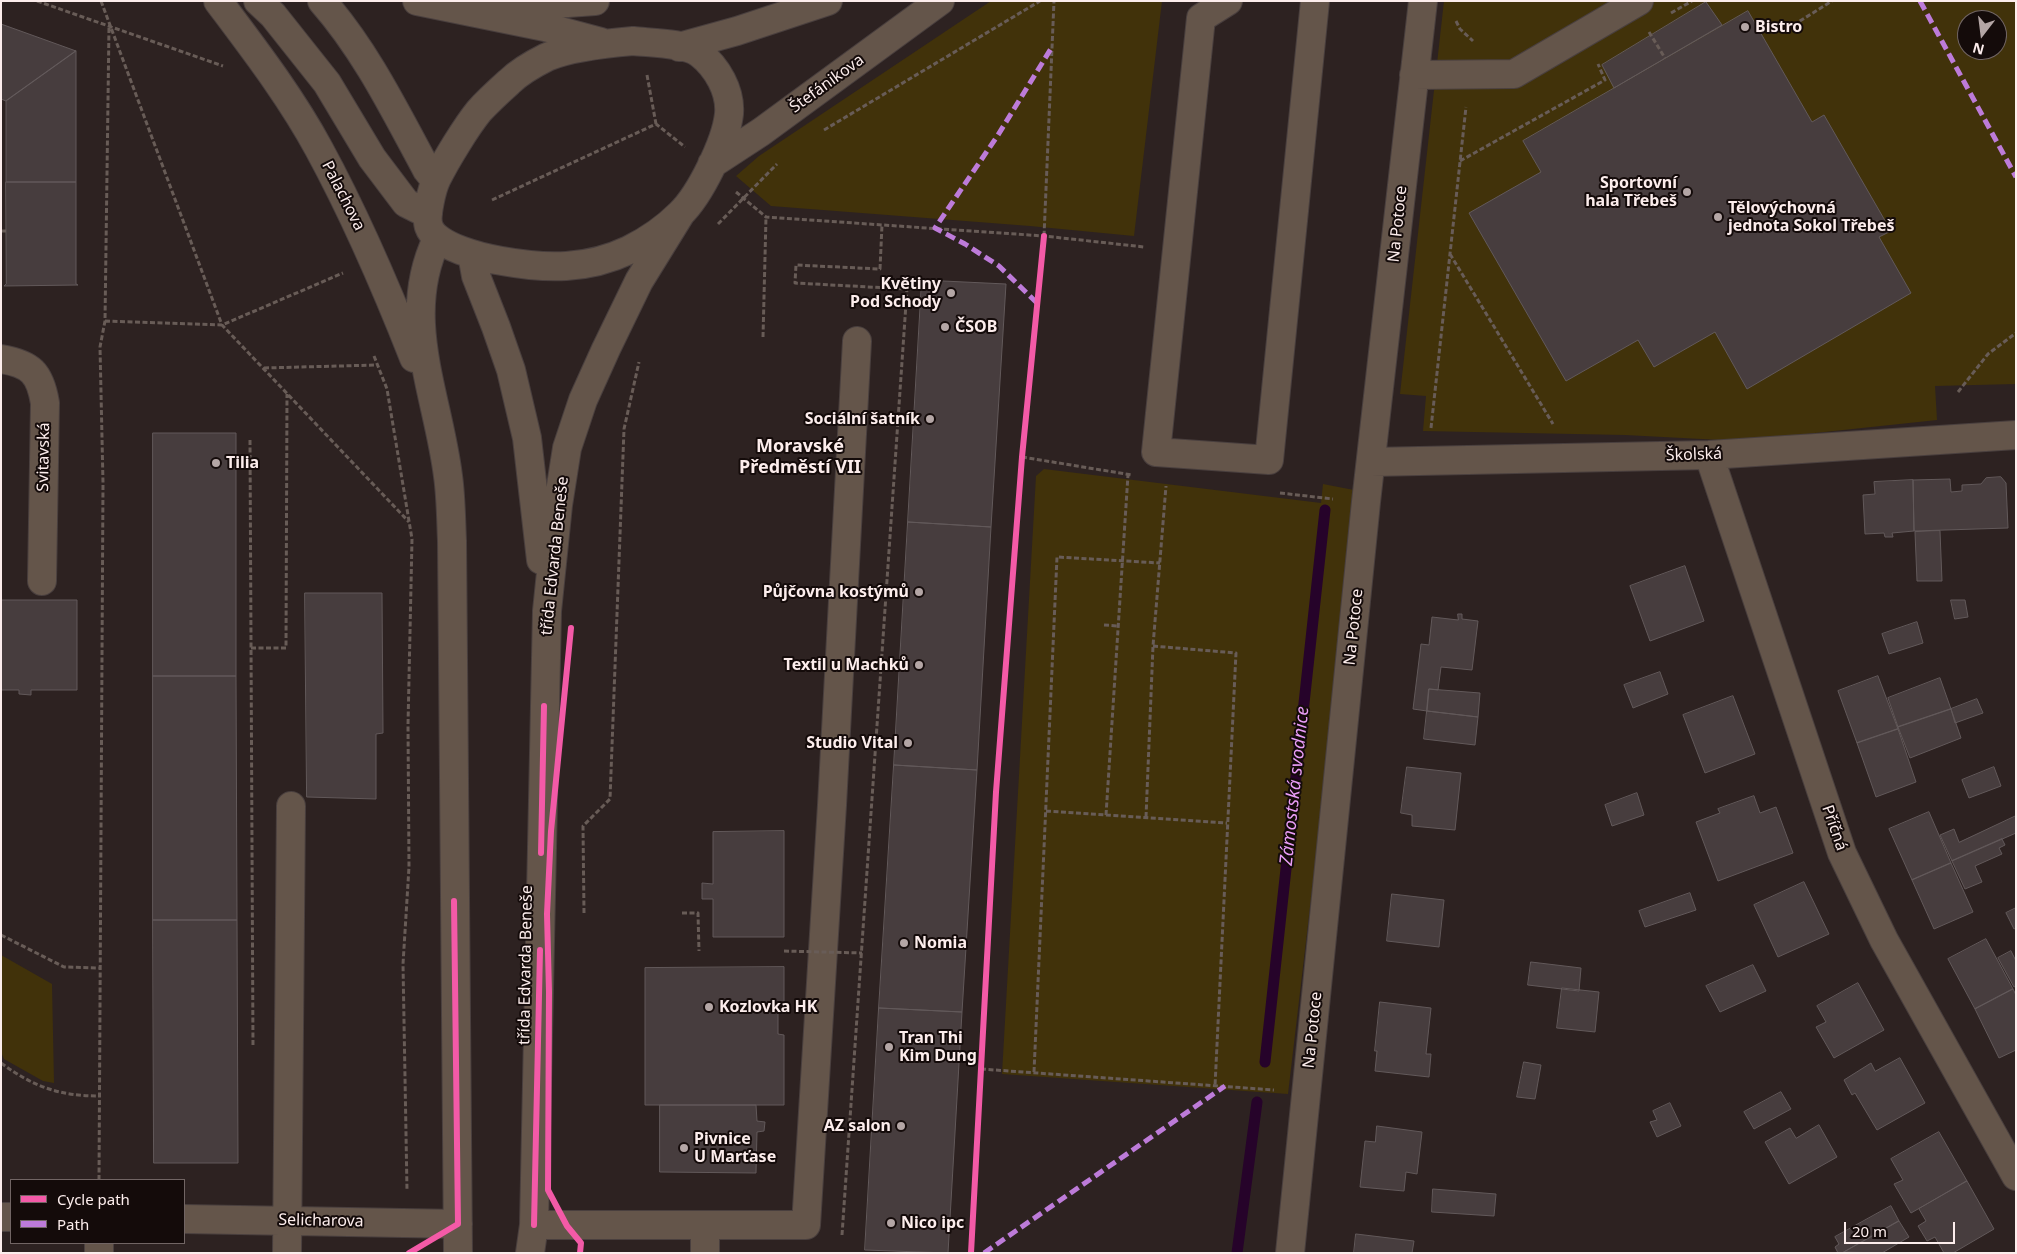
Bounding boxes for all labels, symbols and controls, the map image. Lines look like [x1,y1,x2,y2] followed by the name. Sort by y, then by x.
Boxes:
[1957,10,2007,60] north arrow
[1755,17,1802,37] place label: Bistro
[1739,21,1751,33] marker: Bistro
[1970,38,1986,60] text: N
[786,51,868,117] street label: Štefánikova
[317,158,369,234] street label: Palachova
[1585,173,1677,211] place label: Sportovní hala Třebeš
[1384,185,1412,263] street label: Na Potoce
[1681,186,1693,198] marker: Sportovní hala Třebeš
[1728,198,1894,236] place label: Tělovýchovná jednota Sokol Třebeš
[1712,211,1724,223] marker: Tělovýchovná jednota Sokol Třebeš
[850,274,941,312] place label: Květiny Pod Schody
[945,287,957,299] marker: Květiny Pod Schody
[955,317,997,337] place label: ČSOB
[939,321,951,333] marker: ČSOB
[805,409,920,429] place label: Sociální šatník
[924,413,936,425] marker: Sociální šatník
[34,422,54,492] street label: Svitavská
[739,436,861,478] district label: Moravské Předměstí VII
[1666,444,1722,466] street label: Školská
[226,453,259,473] place label: Tilia
[210,457,222,469] marker: Tilia
[537,476,573,636] street label: třída Edvarda Beneše
[763,582,909,602] place label: Půjčovna kostýmů
[913,586,925,598] marker: Půjčovna kostýmů
[1340,588,1368,666] street label: Na Potoce
[784,655,909,675] place label: Textil u Machků
[913,659,925,671] marker: Textil u Machků
[1276,705,1314,867] water label: Zámostská svodnice
[806,733,898,753] place label: Studio Vital
[902,737,914,749] marker: Studio Vital
[1817,803,1851,853] street label: Příčná
[515,885,537,1045] street label: třída Edvarda Beneše
[914,933,967,953] place label: Nomia
[898,937,910,949] marker: Nomia
[1299,991,1327,1069] street label: Na Potoce
[719,997,817,1017] place label: Kozlovka HK
[703,1001,715,1013] marker: Kozlovka HK
[899,1028,977,1066] place label: Tran Thi Kim Dung
[883,1041,895,1053] marker: Tran Thi Kim Dung
[824,1116,891,1136] place label: AZ salon
[895,1120,907,1132] marker: AZ salon
[694,1129,776,1167] place label: Pivnice U Marťase
[678,1142,690,1154] marker: Pivnice U Marťase
[10,1179,185,1244] legend
[57,1189,130,1209] text: Cycle path
[278,1211,364,1231] street label: Selicharova
[1847,1212,1958,1244] scale bar
[901,1213,964,1233] place label: Nico ipc
[57,1214,89,1234] text: Path
[885,1217,897,1229] marker: Nico ipc
[1852,1221,1887,1241] text: 20 m

